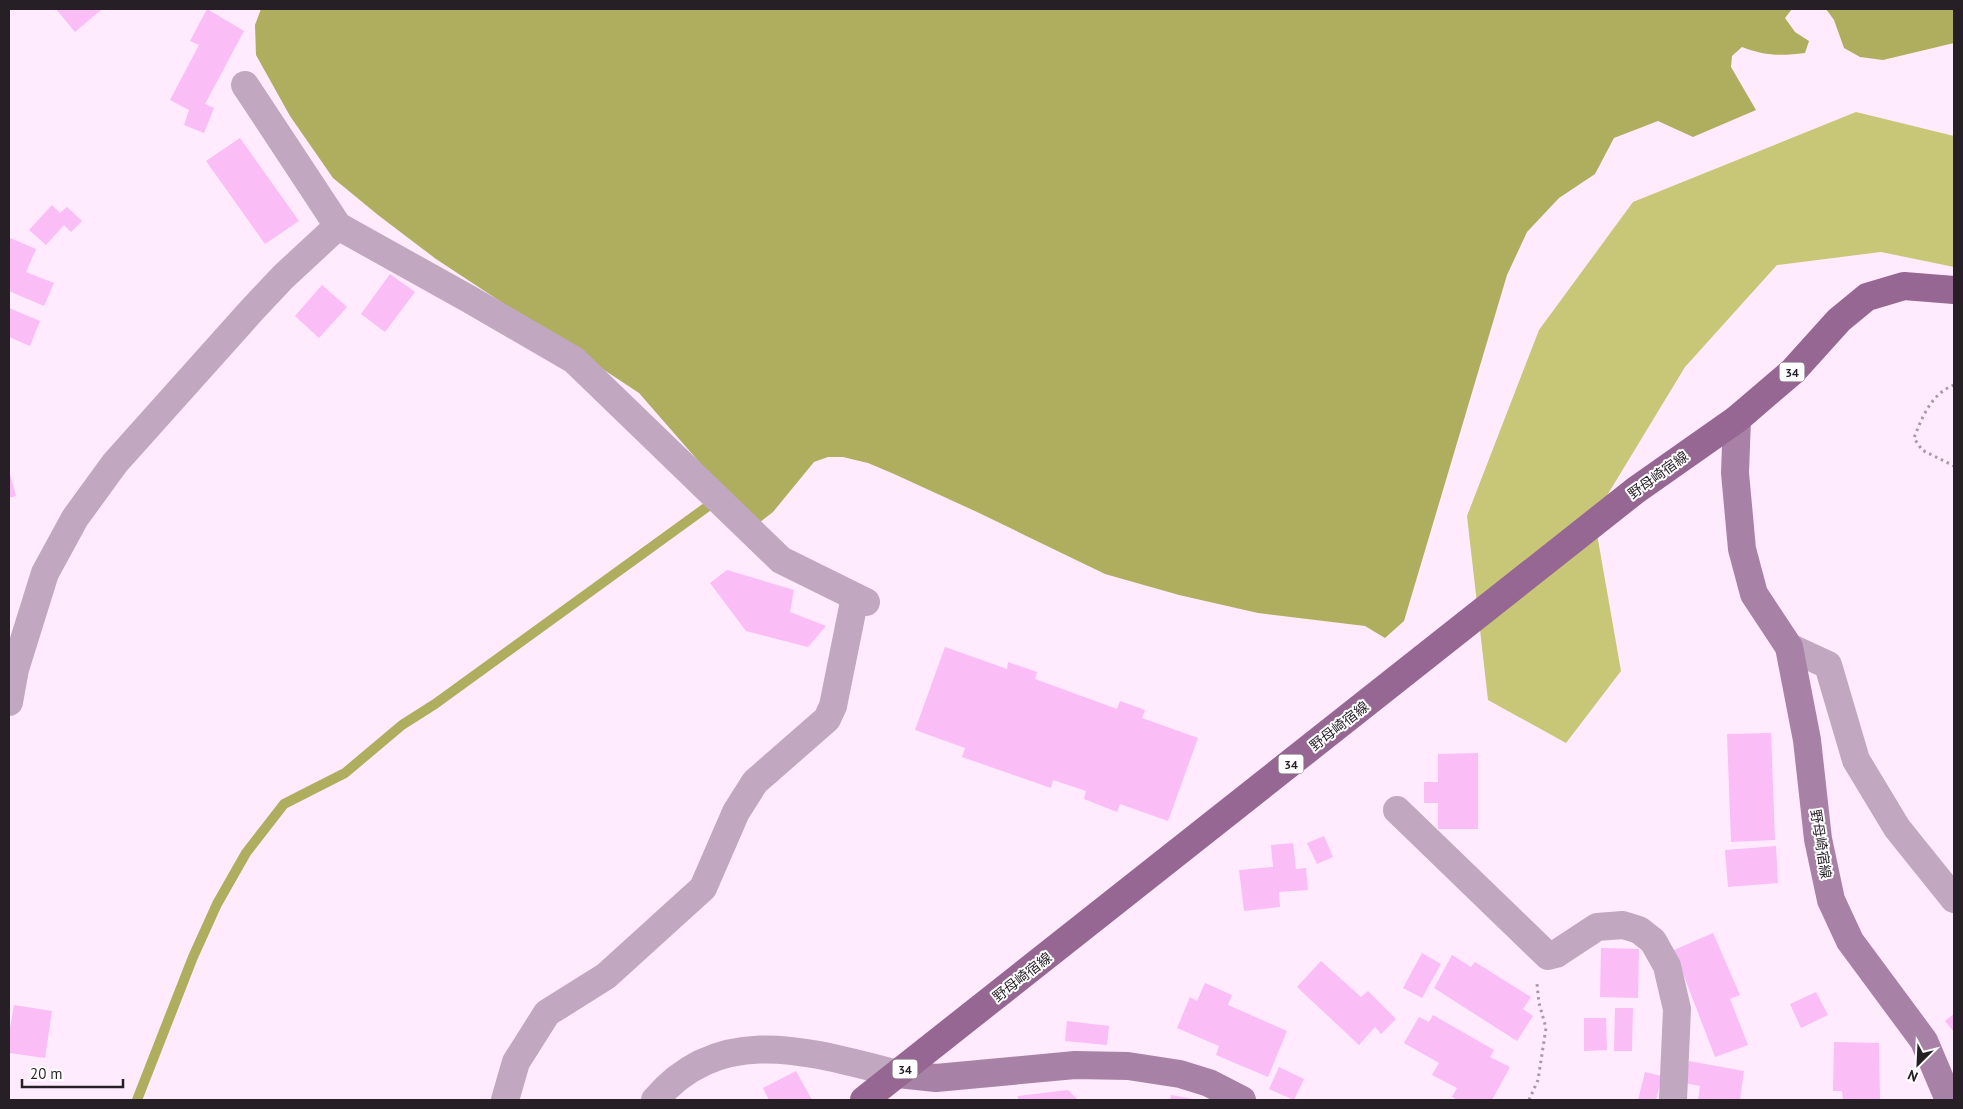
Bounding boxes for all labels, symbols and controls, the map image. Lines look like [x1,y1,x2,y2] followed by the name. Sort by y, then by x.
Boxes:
[1780,362,1804,382] road number: 34
[1624,447,1692,503] street label: 野母崎宿線
[1306,697,1372,755] street label: 野母崎宿線
[1278,754,1304,774] road number: 34
[1807,808,1835,880] street label: 野母崎宿線
[989,948,1055,1006] street label: 野母崎宿線
[1893,1039,1943,1089] north arrow
[22,1056,124,1088] scale bar
[892,1060,918,1078] road number: 34
[30,1064,63,1083] text: 20 m
[1905,1066,1921,1086] text: N

